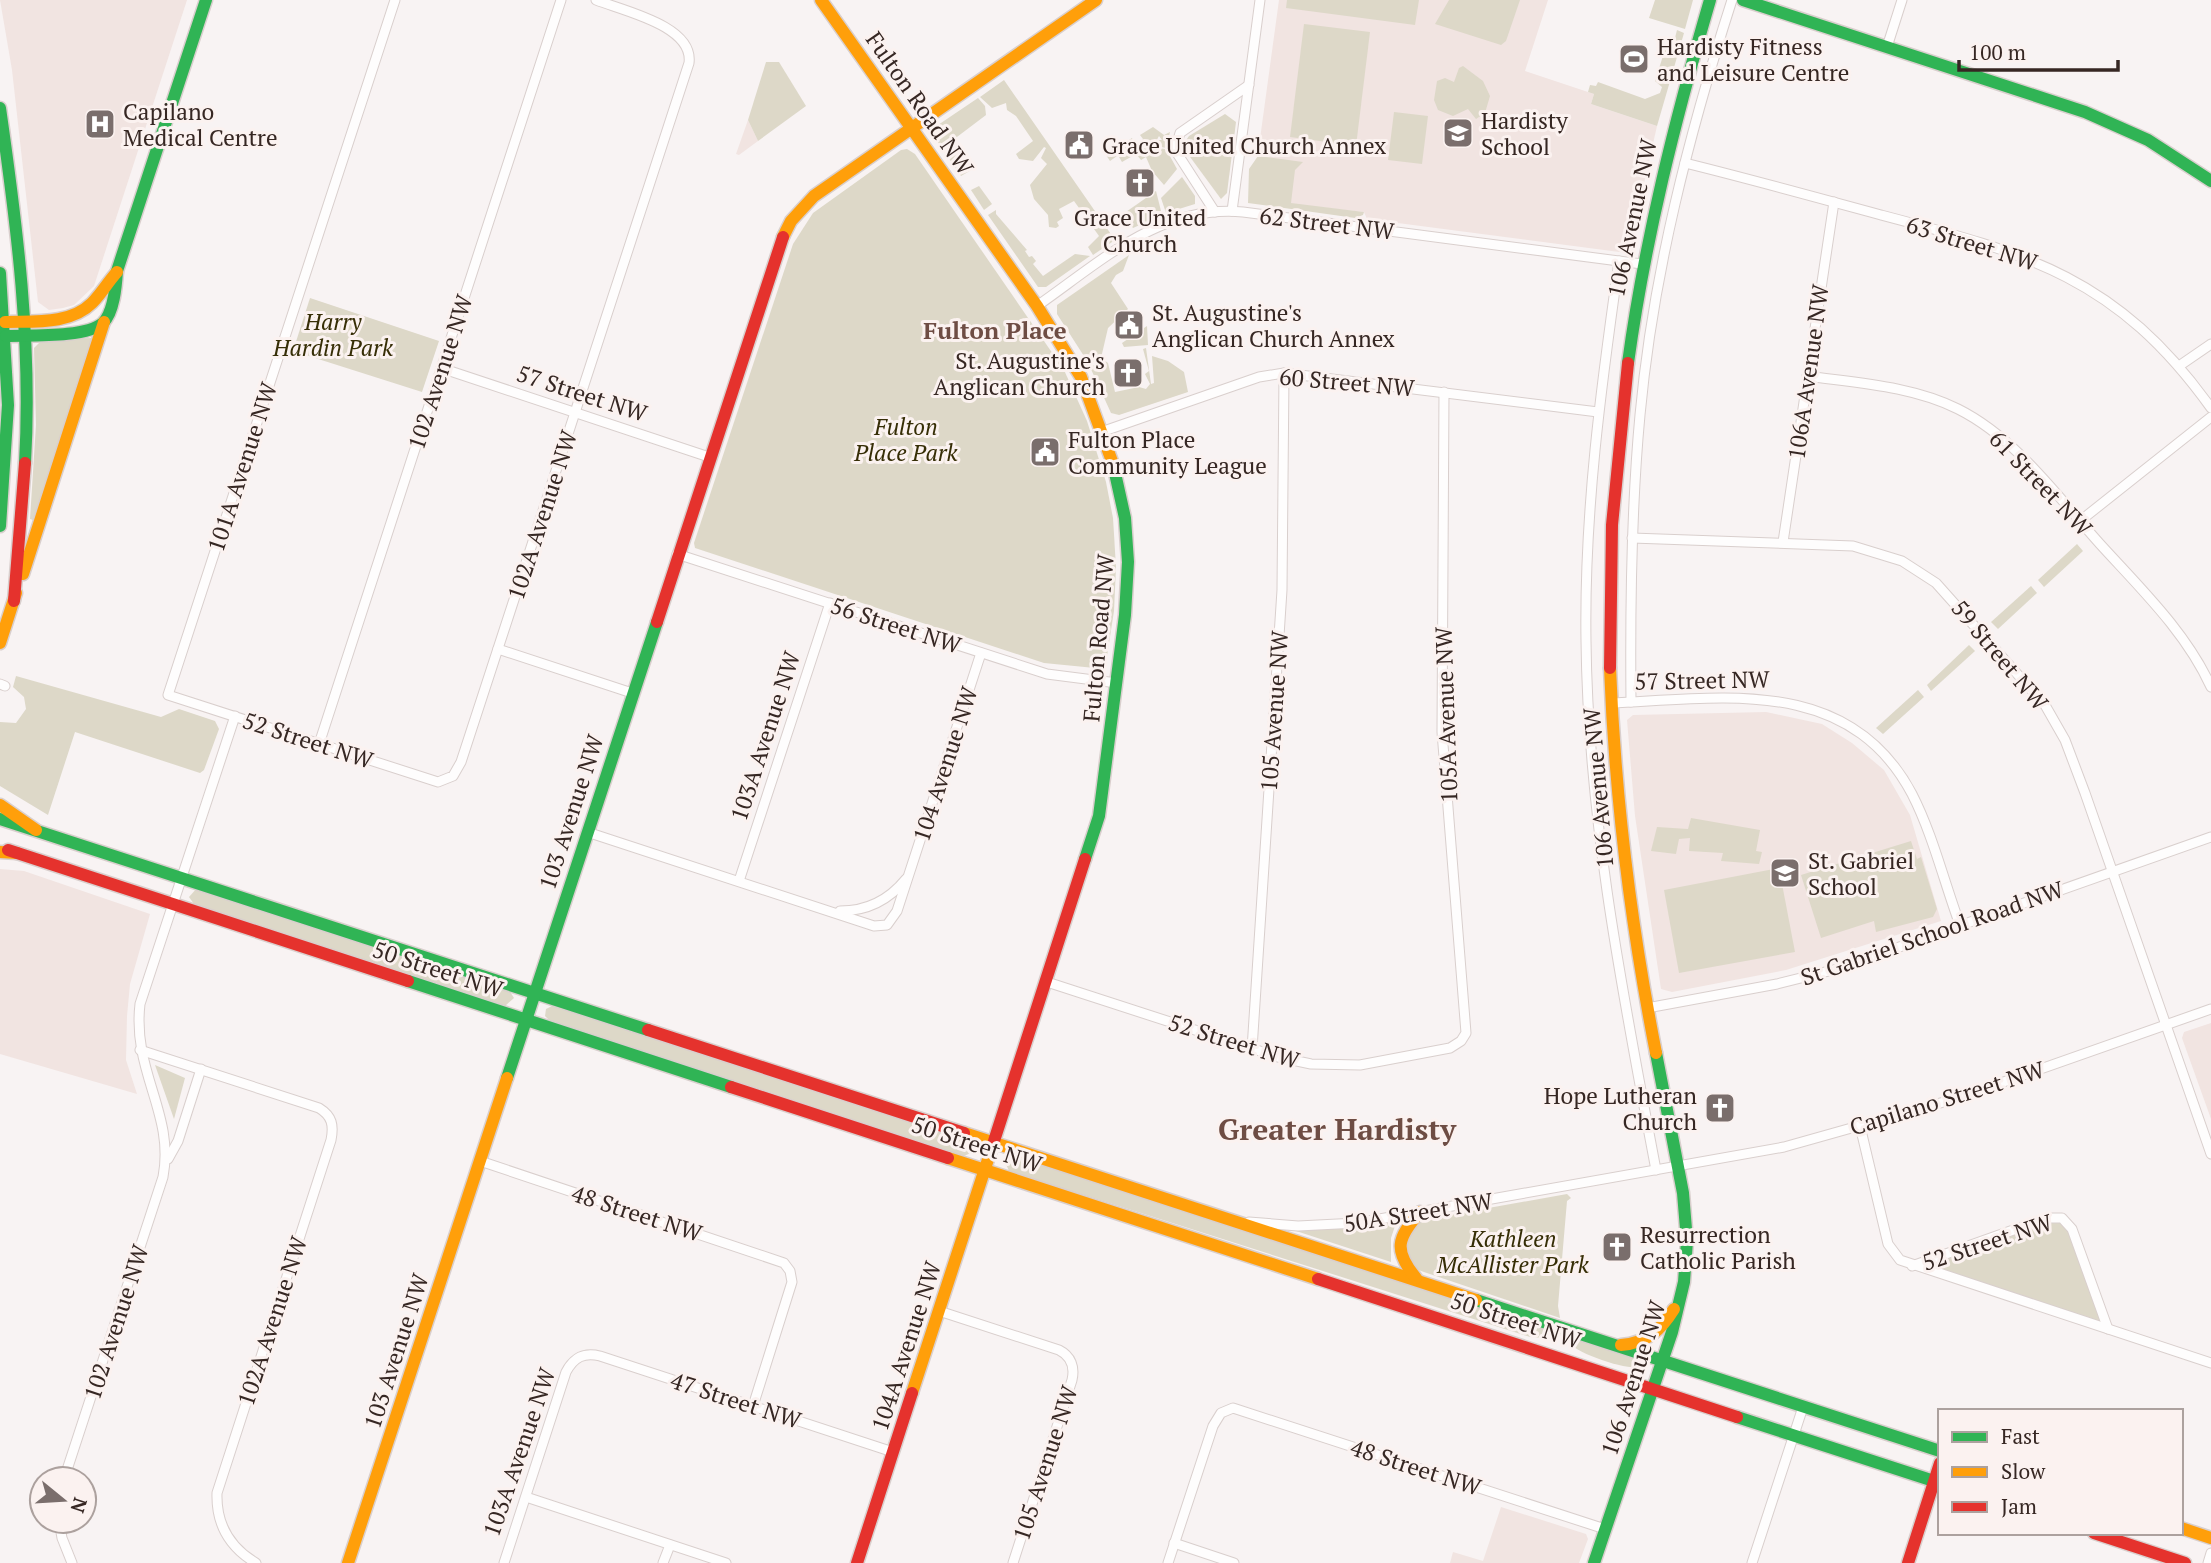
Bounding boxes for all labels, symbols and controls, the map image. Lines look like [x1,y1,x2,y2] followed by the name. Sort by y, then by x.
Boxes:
[859,25,981,181] street label: Fulton Road NW
[1959,28,2118,72] scale bar
[1657,31,1849,88] place label: Hardisty Fitness and Leisure Centre
[1969,38,2026,66] text: 100 m
[1617,42,1651,76] sports icon: Hardisty Fitness and Leisure Centre
[123,96,277,153] place label: Capilano Medical Centre
[1481,105,1568,162] place label: Hardisty School
[83,107,117,141] hospital icon: Capilano Medical Centre
[1441,116,1475,150] school or university icon: Hardisty School
[1062,128,1096,162] public building icon: Grace United Church Annex
[1102,130,1386,161] place label: Grace United Church Annex
[1600,135,1664,300] street label: 106 Avenue NW
[1123,166,1157,200] church icon: Grace United Church
[1258,199,1397,247] street label: 62 Street NW
[1074,202,1207,259] place label: Grace United Church
[1903,208,2042,278] street label: 63 Street NW
[1780,282,1836,462] street label: 106A Avenue NW
[400,290,480,453] street label: 102 Avenue NW
[1152,297,1395,354] place label: St. Augustine's Anglican Church Annex
[272,306,394,363] park label: Harry Hardin Park
[1112,308,1146,342] public building icon: St. Augustine's Anglican Church Annex
[923,314,1067,346] district label: Fulton Place
[934,345,1105,402] place label: St. Augustine's Anglican Church
[1111,356,1145,390] church icon: St. Augustine's Anglican Church
[513,357,652,429] street label: 57 Street NW
[1278,361,1416,403] street label: 60 Street NW
[200,378,284,556] street label: 101A Avenue NW
[853,411,959,468] park label: Fulton Place Park
[1068,424,1267,481] place label: Fulton Place Community League
[1983,424,2100,543] street label: 61 Street NW
[500,426,584,604] street label: 102A Avenue NW
[1028,435,1062,469] public building icon: Fulton Place Community League
[1075,552,1121,723] street label: Fulton Road NW
[827,589,966,661] street label: 56 Street NW
[1945,593,2056,717] street label: 59 Street NW
[1427,626,1465,804] street label: 105A Avenue NW
[1253,629,1295,792] street label: 105 Avenue NW
[723,647,807,825] street label: 103A Avenue NW
[1634,663,1770,697] street label: 57 Street NW
[905,682,985,845] street label: 104 Avenue NW
[239,704,378,776] street label: 52 Street NW
[1575,706,1620,870] street label: 106 Avenue NW
[531,730,611,893] street label: 103 Avenue NW
[1808,845,1914,902] place label: St. Gabriel School
[1768,856,1802,890] school or university icon: St. Gabriel School
[1796,873,2068,993] street label: St Gabriel School Road NW
[369,933,508,1005] street label: 50 Street NW
[1165,1006,1304,1076] street label: 52 Street NW
[1846,1053,2049,1142] street label: Capilano Street NW
[1544,1080,1697,1137] place label: Hope Lutheran Church
[1703,1091,1737,1125] church icon: Hope Lutheran Church
[908,1108,1047,1180] street label: 50 Street NW
[1218,1109,1457,1149] district label: Greater Hardisty
[568,1177,707,1249] street label: 48 Street NW
[1341,1185,1495,1239] street label: 50A Street NW
[1918,1206,2057,1278] street label: 52 Street NW
[1640,1219,1796,1276] place label: Resurrection Catholic Parish
[1436,1223,1590,1280] park label: Kathleen McAllister Park
[1600,1230,1634,1264] church icon: Resurrection Catholic Parish
[230,1232,314,1410] street label: 102A Avenue NW
[76,1240,156,1403] street label: 102 Avenue NW
[864,1257,948,1435] street label: 104A Avenue NW
[356,1269,436,1432] street label: 103 Avenue NW
[1447,1284,1586,1356] street label: 50 Street NW
[1593,1296,1673,1459] street label: 106 Avenue NW
[476,1363,563,1540] street label: 103A Avenue NW
[667,1364,806,1436] street label: 47 Street NW
[1005,1381,1085,1544] street label: 105 Avenue NW
[1938,1409,2183,1535] legend
[2001,1422,2040,1450] text: Fast
[1347,1431,1486,1503] street label: 48 Street NW
[2001,1457,2046,1485] text: Slow
[28,1465,98,1535] north arrow
[2001,1492,2037,1520] text: Jam
[65,1495,94,1517] text: N

